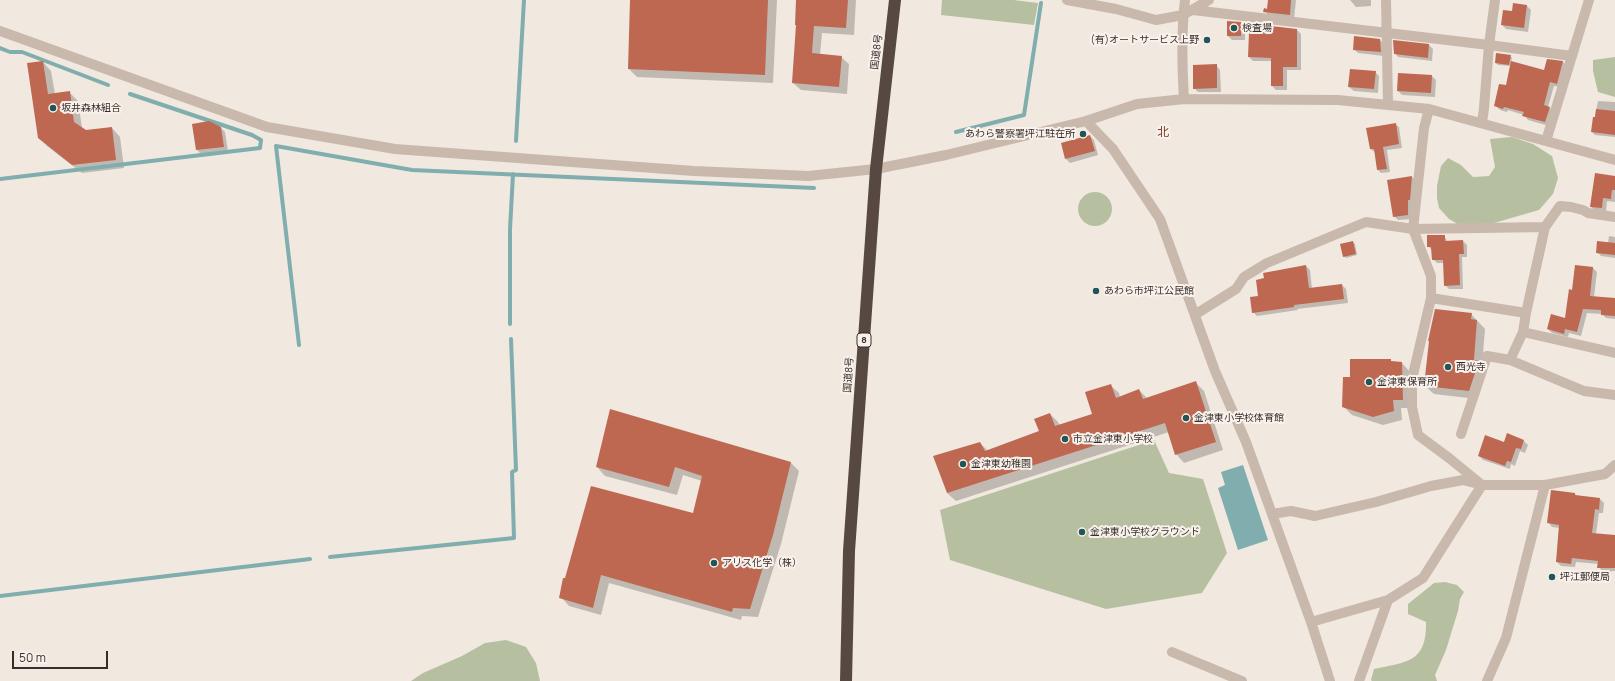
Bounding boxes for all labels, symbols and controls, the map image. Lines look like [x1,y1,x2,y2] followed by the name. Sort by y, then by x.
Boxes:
[1242,22,1272,34] place label: 検査場
[1229,23,1239,33] marker: 検査場
[869,33,885,71] street label: 国道8号
[1090,34,1199,46] place label: (有)オートサービス上野
[1202,35,1212,45] marker: (有)オートサービス上野
[61,102,121,114] place label: 坂井森林組合
[48,103,58,113] marker: 坂井森林組合
[1157,126,1169,140] district label: 北
[965,128,1075,140] place label: あわら警察署坪江駐在所
[1078,129,1088,139] marker: あわら警察署坪江駐在所
[1104,285,1194,297] place label: あわら市坪江公民館
[1091,286,1101,296] marker: あわら市坪江公民館
[857,333,871,347] road number: 8
[842,357,856,393] street label: 国道8号
[1456,361,1486,373] place label: 西光寺
[1443,362,1453,372] marker: 西光寺
[1377,376,1437,388] place label: 金津東保育所
[1364,377,1374,387] marker: 金津東保育所
[1194,412,1284,424] place label: 金津東小学校体育館
[1181,413,1191,423] marker: 金津東小学校体育館
[1073,433,1153,445] place label: 市立金津東小学校
[1060,434,1070,444] marker: 市立金津東小学校
[971,458,1031,470] place label: 金津東幼稚園
[958,459,968,469] marker: 金津東幼稚園
[1090,526,1200,538] place label: 金津東小学校グラウンド
[1077,527,1087,537] marker: 金津東小学校グラウンド
[722,557,802,569] place label: アリス化学（株）
[709,558,719,568] marker: アリス化学（株）
[1560,571,1610,583] place label: 坪江郵便局
[1547,572,1557,582] marker: 坪江郵便局
[14,643,110,669] scale bar
[19,649,46,666] text: 50 m

